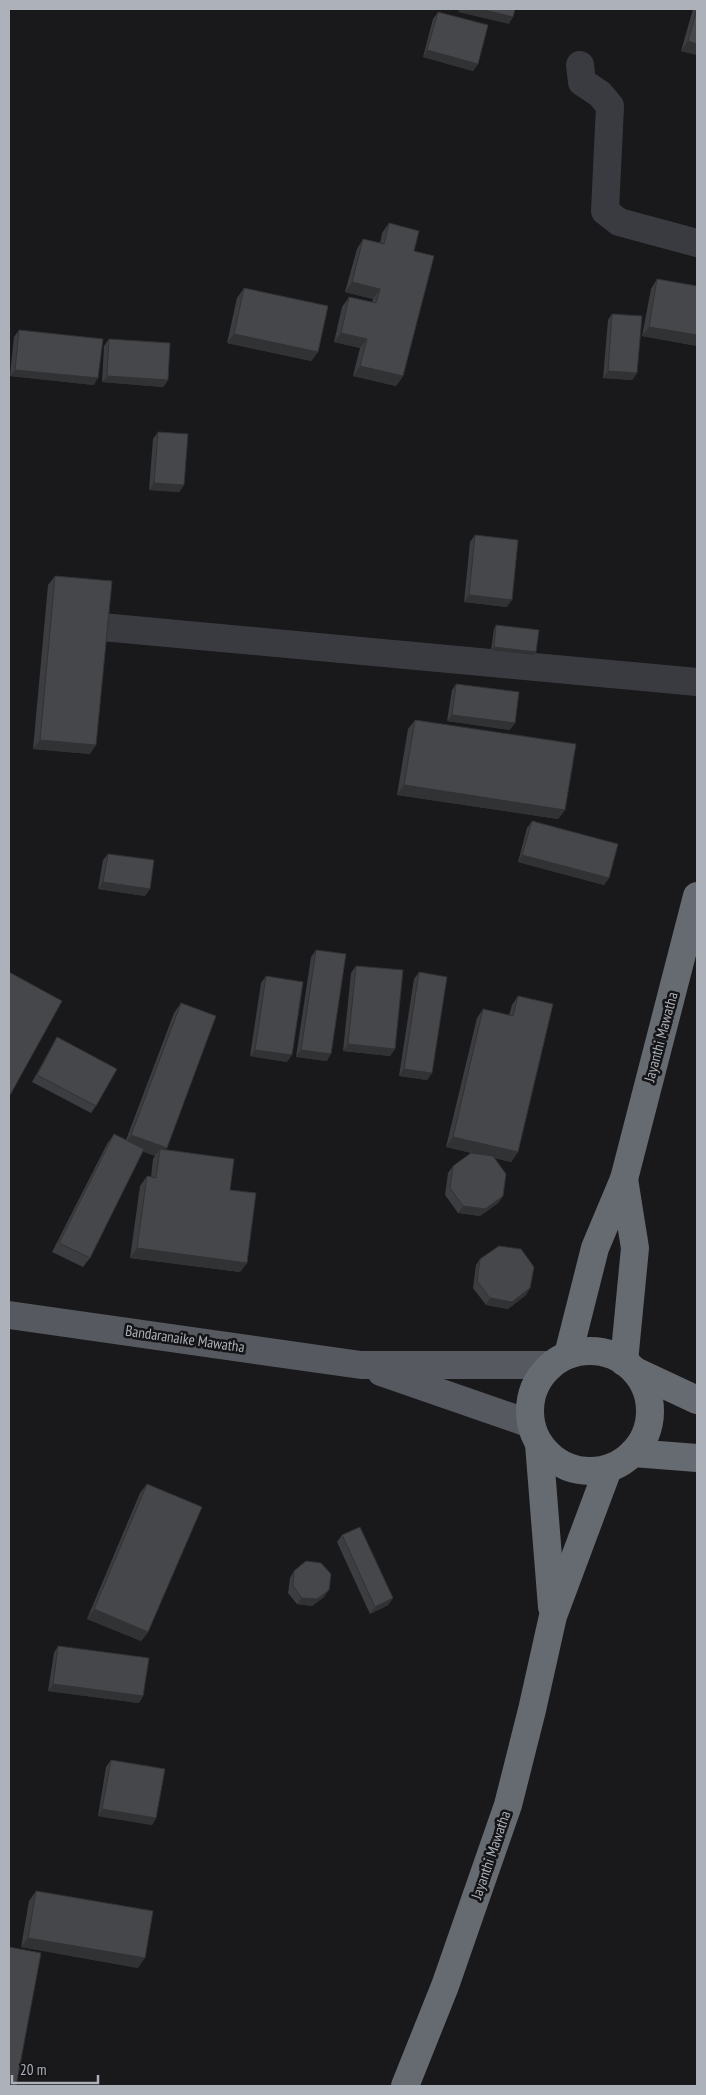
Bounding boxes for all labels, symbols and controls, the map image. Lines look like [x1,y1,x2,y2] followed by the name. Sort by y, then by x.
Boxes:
[639,990,682,1085] street label: Jayanthi Mawatha
[124,1321,246,1356] street label: Bandaranaike Mawatha
[466,1808,515,1902] street label: Jayanthi Mawatha
[12,2052,99,2084] scale bar
[20,2060,46,2079] text: 20 m

